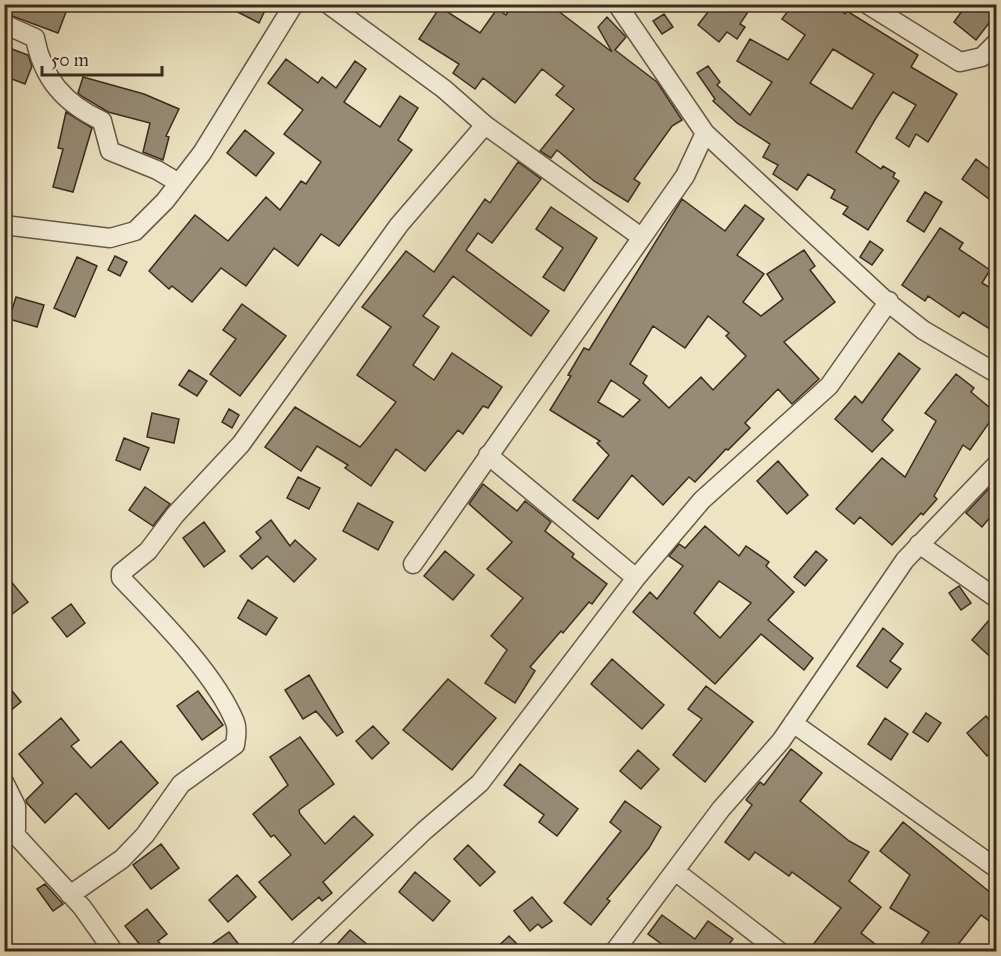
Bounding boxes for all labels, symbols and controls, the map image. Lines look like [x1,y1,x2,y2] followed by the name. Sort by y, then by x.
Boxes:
[42,39,162,77] scale bar
[51,49,89,71] text: 50 m

